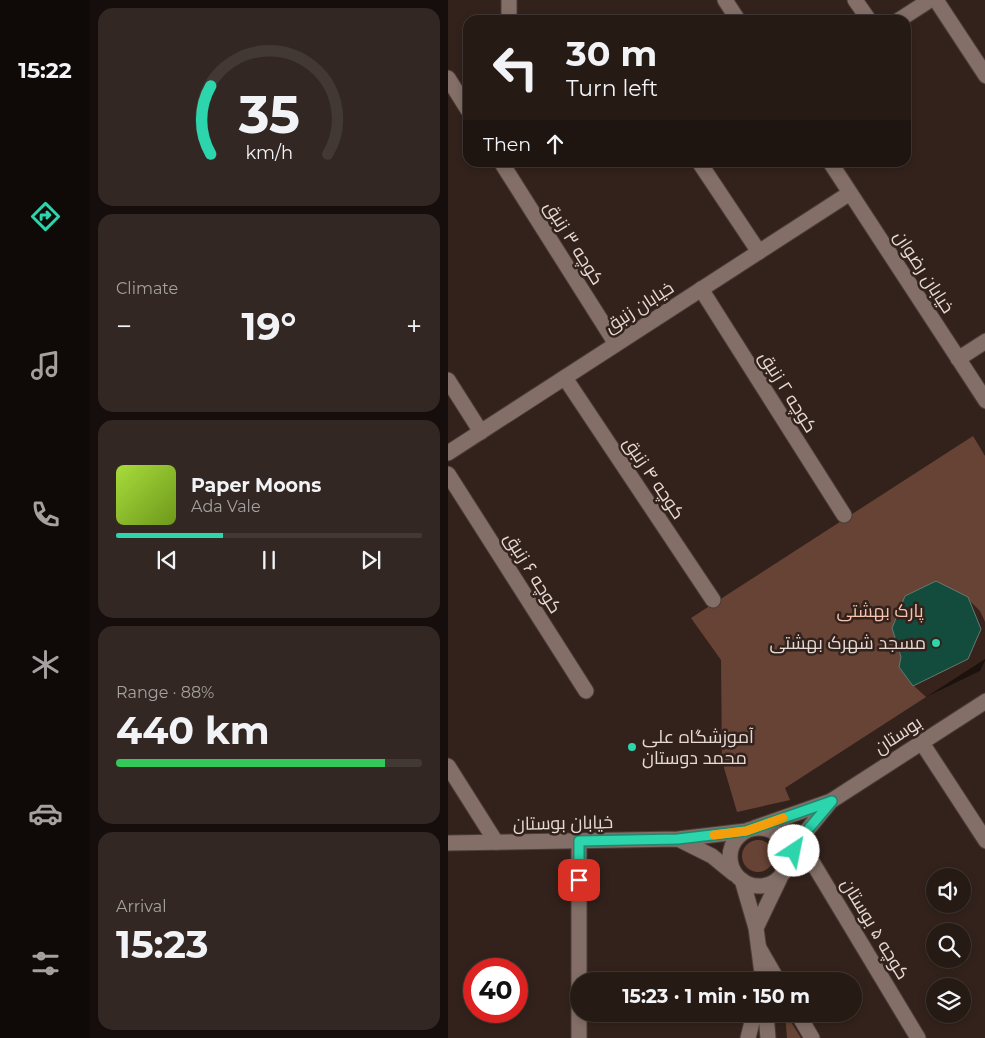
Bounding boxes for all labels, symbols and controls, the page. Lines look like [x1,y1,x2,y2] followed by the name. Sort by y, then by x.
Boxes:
[566,32,657,75] text: 30 m
[483,35,548,100] icon: left
[18,57,72,84] text: 15:22
[566,75,658,102] text: Turn left
[237,83,300,146] text: 35
[541,130,569,158] icon: ahead
[483,133,531,156] text: Then
[245,142,293,163] text: km/h
[539,197,608,289] street label: کوچه ۳ زنبق
[28,199,63,234] icon: directions
[889,227,959,317] street label: خیابان رضوان
[600,276,678,338] street label: خیابان زنبق
[116,279,178,298] text: Climate
[242,303,297,350] text: 19°
[116,309,132,343] text: −
[406,309,422,343] text: +
[753,347,822,437] street label: کوچه ۲ زنبق
[28,348,63,383] icon: music
[618,433,690,524] street label: کوچه ۴ زنبق
[191,474,321,497] text: Paper Moons
[28,497,63,532] icon: phone
[191,497,261,516] text: Ada Vale
[499,529,566,618] street label: کوچه ۶ زنبق
[153,546,181,574] icon: previous
[255,546,283,574] icon: pause
[357,546,385,574] icon: next
[836,600,924,623] park label: پارک بهشتی
[769,632,926,654] place label: مسجد شهرک بهشتی
[930,637,942,649] marker: مسجد شهرک بهشتی
[28,647,63,682] icon: climate
[116,683,214,702] text: Range · 88%
[116,707,270,754] text: 440 km
[870,711,926,759] street label: بوستان
[642,726,754,769] place label: آموزشگاه علی محمد دوستان
[626,741,638,753] marker: آموزشگاه علی محمد دوستان
[28,796,63,831] icon: car
[513,811,613,835] street label: خیابان بوستان
[767,824,819,876] position arrow
[558,859,600,901] pin
[565,866,593,894] icon: arrive
[926,868,971,1023] map controls
[926,868,971,913] button: sound
[835,874,914,984] street label: کوچه ۵ بوستان
[116,897,166,916] text: Arrival
[116,921,208,968] text: 15:23
[926,923,971,968] button: search
[28,946,63,981] icon: filters
[463,958,528,1023] speed limit sign: 40
[926,978,971,1023] button: layers
[622,985,810,1008] text: 15:23 · 1 min · 150 m

